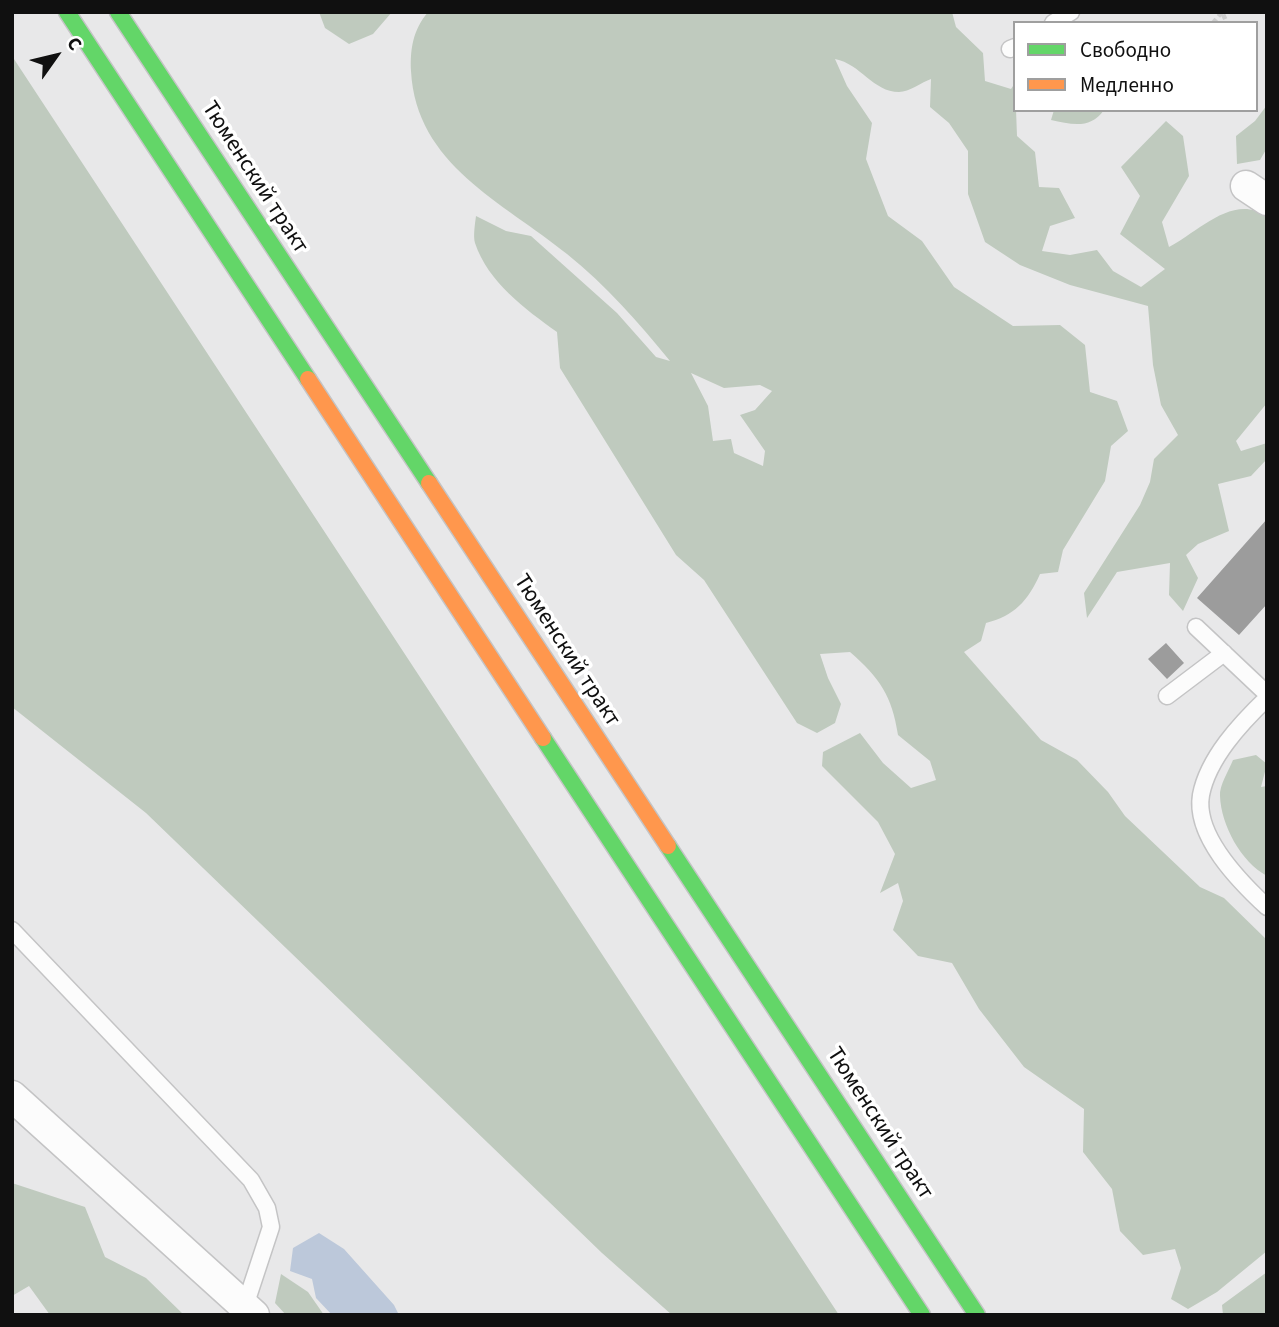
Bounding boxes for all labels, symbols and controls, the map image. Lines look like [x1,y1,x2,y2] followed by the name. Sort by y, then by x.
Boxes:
[21,21,91,91] north arrow
[1013,21,1258,112] legend
[60,32,88,56] text: С
[1080,35,1171,65] text: Свободно
[1080,70,1174,100] text: Медленно
[195,97,313,259] street label: Тюменский тракт
[507,570,625,732] street label: Тюменский тракт
[820,1043,938,1205] street label: Тюменский тракт

